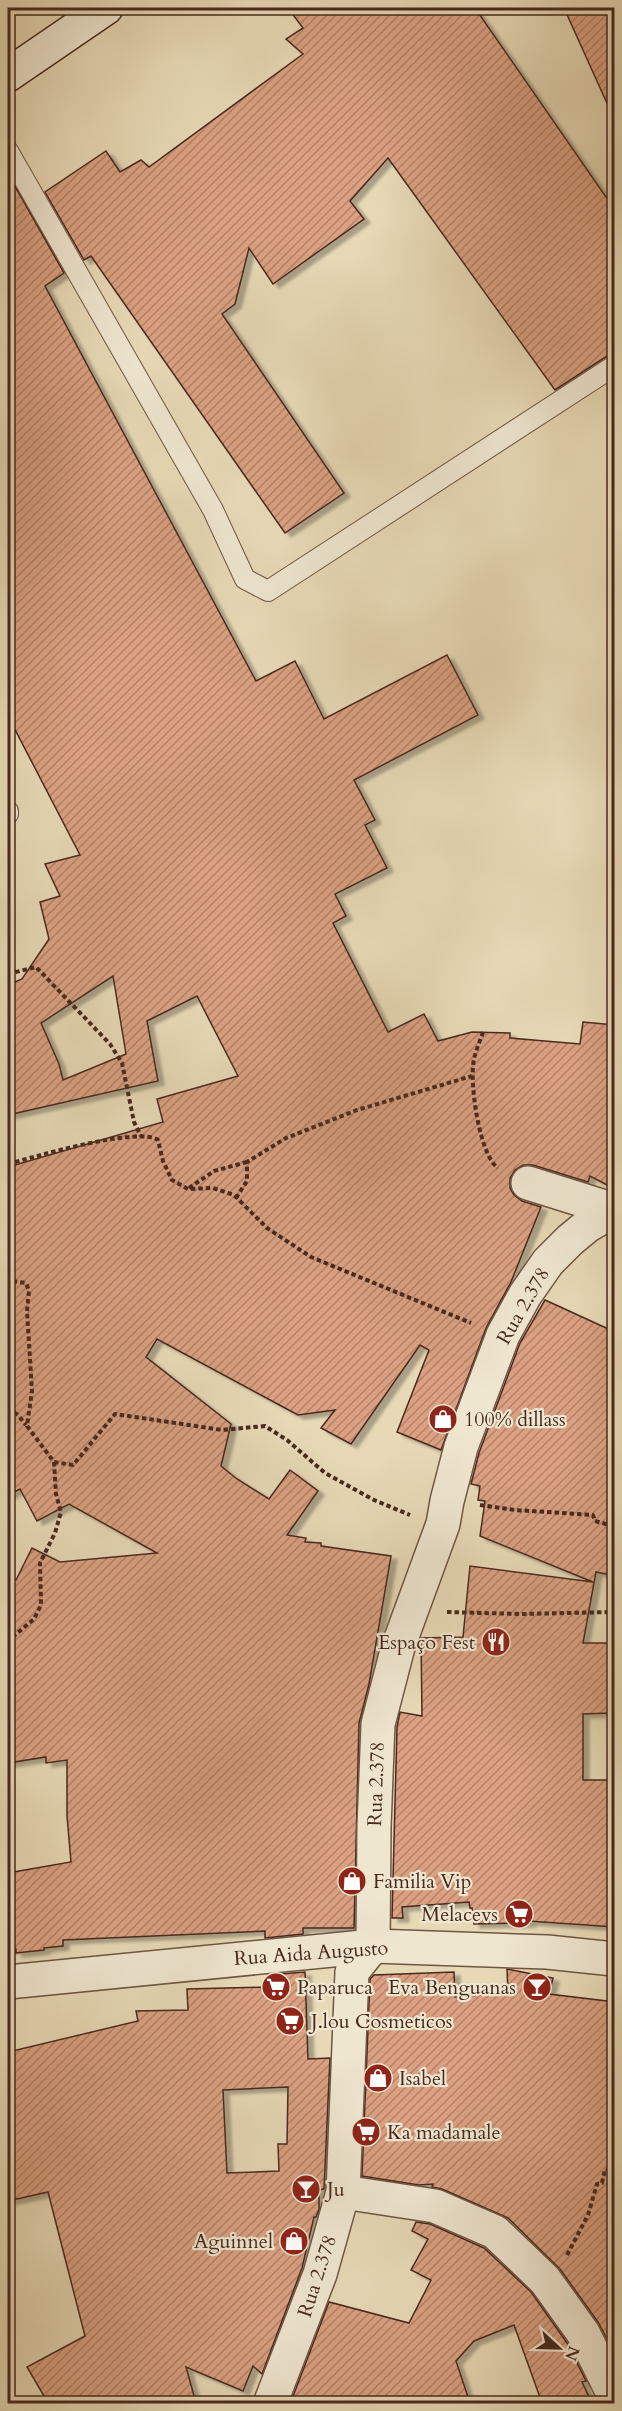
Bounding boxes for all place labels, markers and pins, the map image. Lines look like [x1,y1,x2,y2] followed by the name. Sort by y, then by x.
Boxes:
[427,1403,459,1435] shop icon: 100% dillass
[464,1406,566,1433] place label: 100% dillass
[480,1626,512,1658] restaurant icon: Espaço Fest
[378,1629,476,1656] place label: Espaço Fest
[336,1865,368,1897] shop icon: Familia Vip
[373,1868,471,1895] place label: Familia Vip
[503,1898,535,1930] supermarket icon: Melacevs
[421,1901,498,1928] place label: Melacevs
[260,1971,292,2003] supermarket icon: Paparuca
[521,1971,553,2003] bar icon: Eva Benguanas
[297,1974,373,2001] place label: Paparuca
[388,1974,516,2001] place label: Eva Benguanas
[274,2005,306,2037] supermarket icon: J.lou Cosmeticos
[308,2008,452,2035] place label: J.lou Cosmeticos
[362,2062,394,2094] shop icon: Isabel
[399,2065,446,2092] place label: Isabel
[350,2116,382,2148] supermarket icon: Ka madamale
[387,2119,500,2146] place label: Ka madamale
[290,2173,322,2205] bar icon: Ju
[324,2176,345,2203] place label: Ju
[278,2225,310,2257] shop icon: Aguinnel
[194,2228,273,2255] place label: Aguinnel

